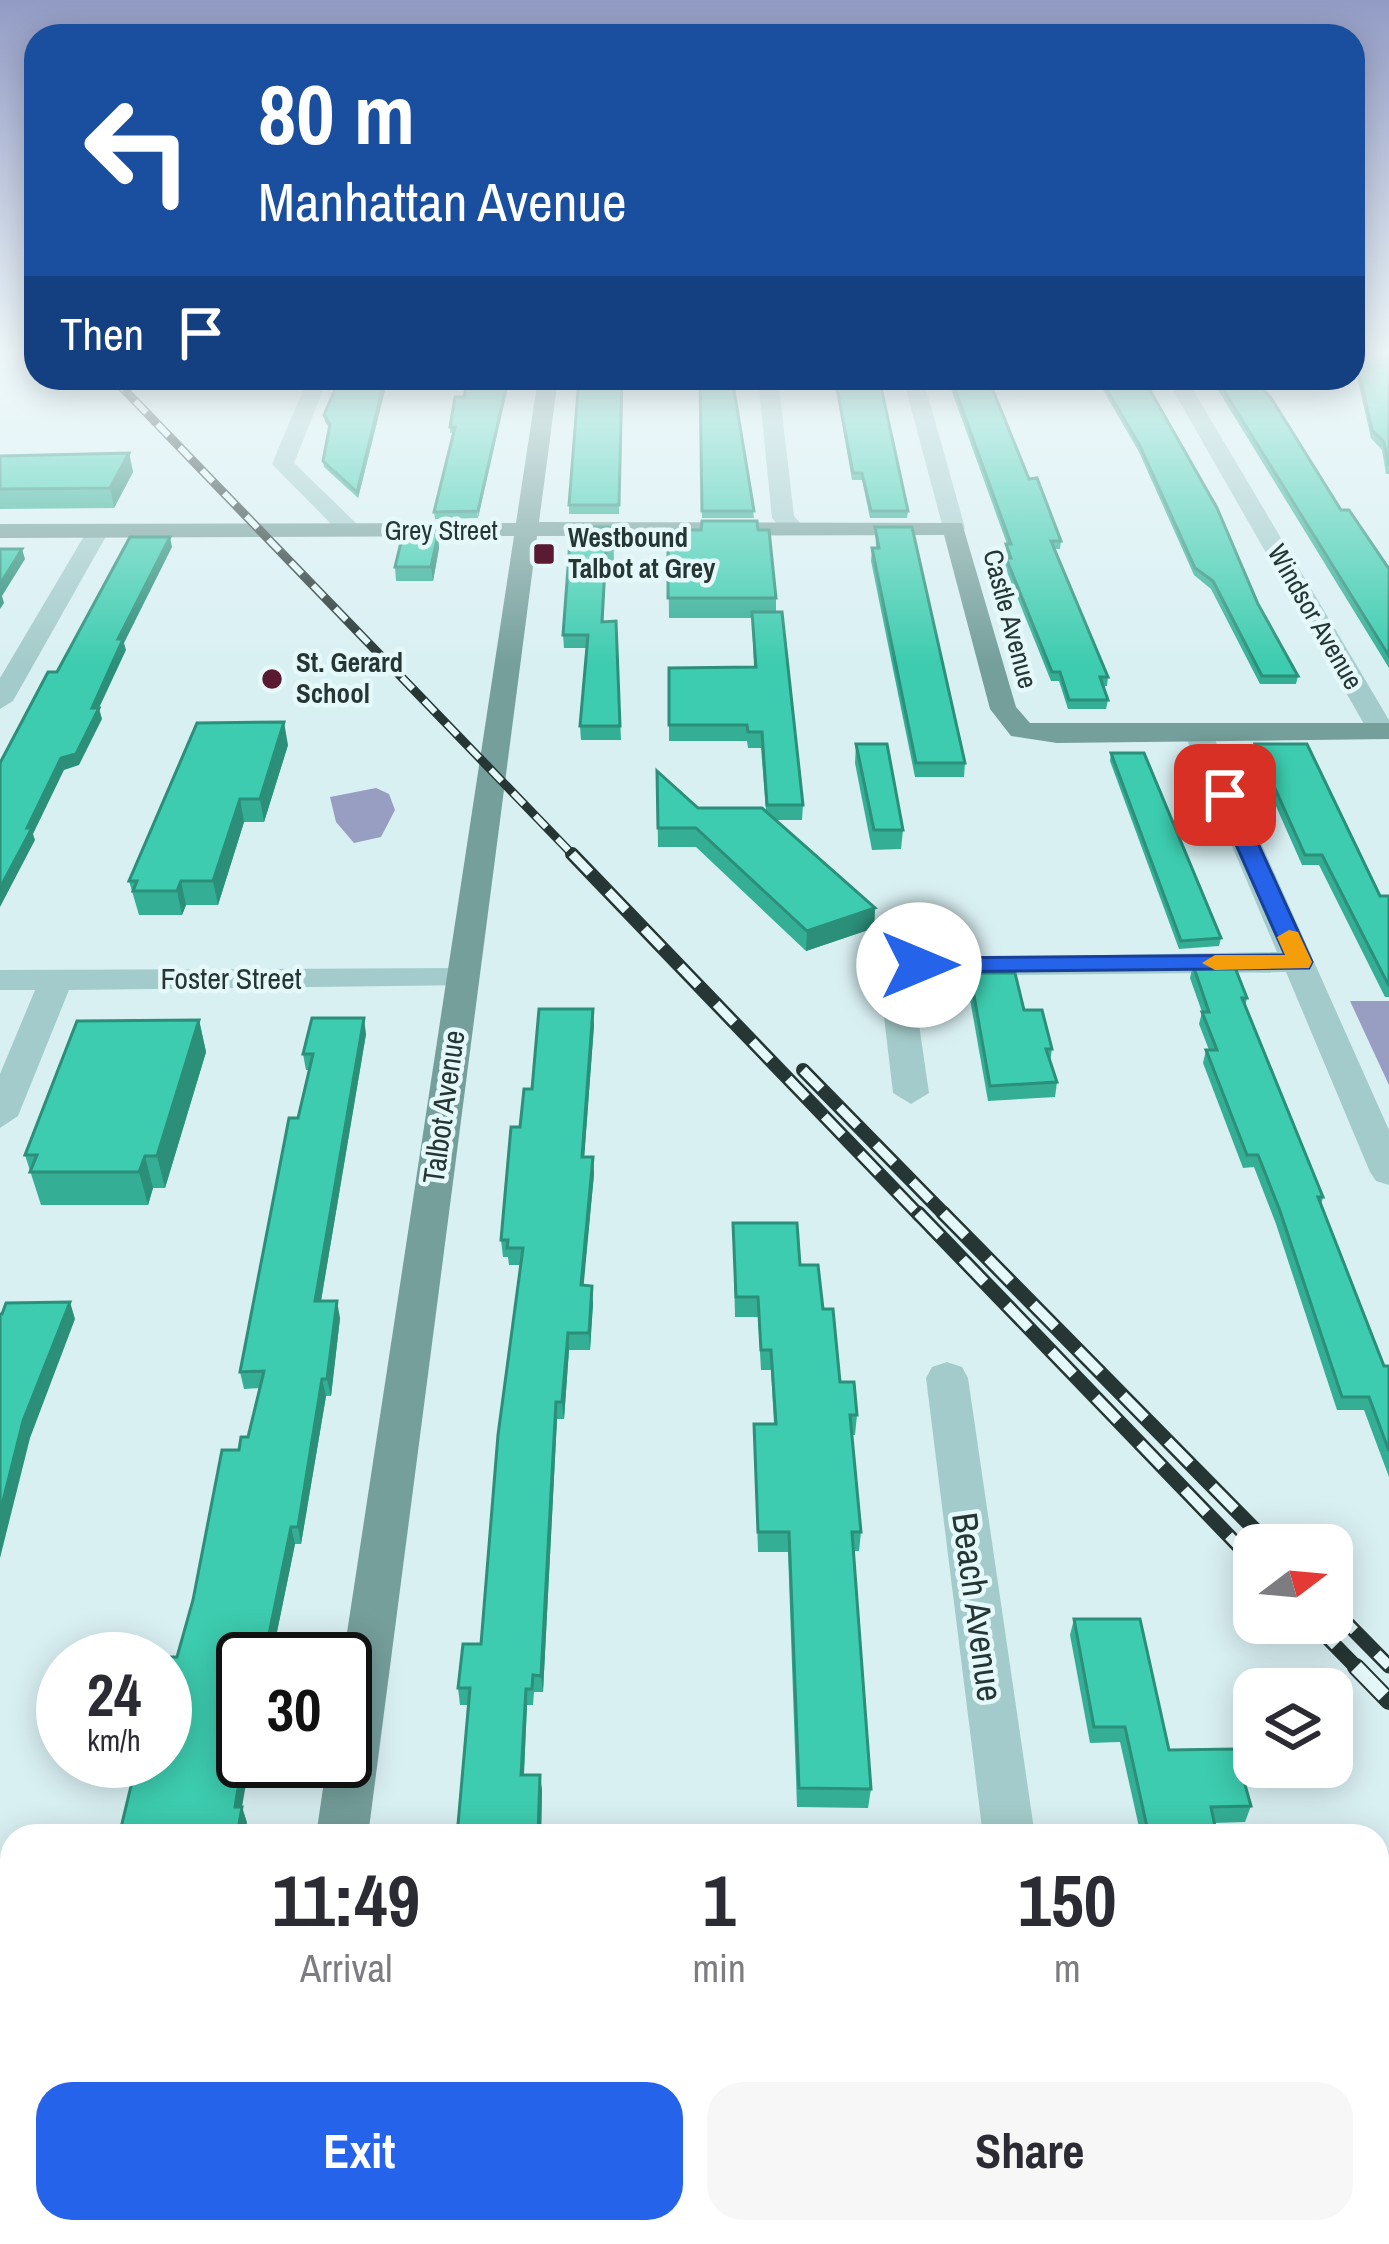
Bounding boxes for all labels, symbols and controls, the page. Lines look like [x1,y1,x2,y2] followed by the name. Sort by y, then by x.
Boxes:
[258,57,415,170] text: 80 m
[60,72,216,228] icon: left
[258,165,627,238] text: Manhattan Avenue
[168,300,234,366] icon: arrive
[60,303,144,364] text: Then
[384,512,498,548] street label: Grey Street
[568,519,716,586] place label: Westbound Talbot at Grey
[1260,537,1372,696] street label: Windsor Avenue
[531,541,557,567] marker: Westbound Talbot at Grey
[975,545,1047,692] street label: Castle Avenue
[296,644,403,711] place label: St. Gerard School
[259,666,285,692] marker: St. Gerard School
[1174,744,1276,846] pin
[1192,762,1258,828] icon: arrive
[856,902,982,1028] position arrow
[161,958,302,998] street label: Foster Street
[412,1028,474,1186] street label: Talbot Avenue
[941,1510,1015,1704] street label: Beach Avenue
[1233,1524,1353,1644] north arrow
[1233,1524,1353,1788] map controls
[216,1632,372,1788] speed limit sign: 30
[87,1654,141,1735] text: 24
[1233,1668,1353,1788] button: layers
[87,1720,141,1760] text: km/h
[272,1851,420,1948] text: 11:49
[703,1851,736,1948] text: 1
[1018,1851,1117,1948] text: 150
[300,1942,392,1994] text: Arrival
[692,1942,746,1994] text: min
[1054,1942,1081,1994] text: m
[36,2082,683,2220] button: Exit
[707,2082,1353,2220] button: Share

